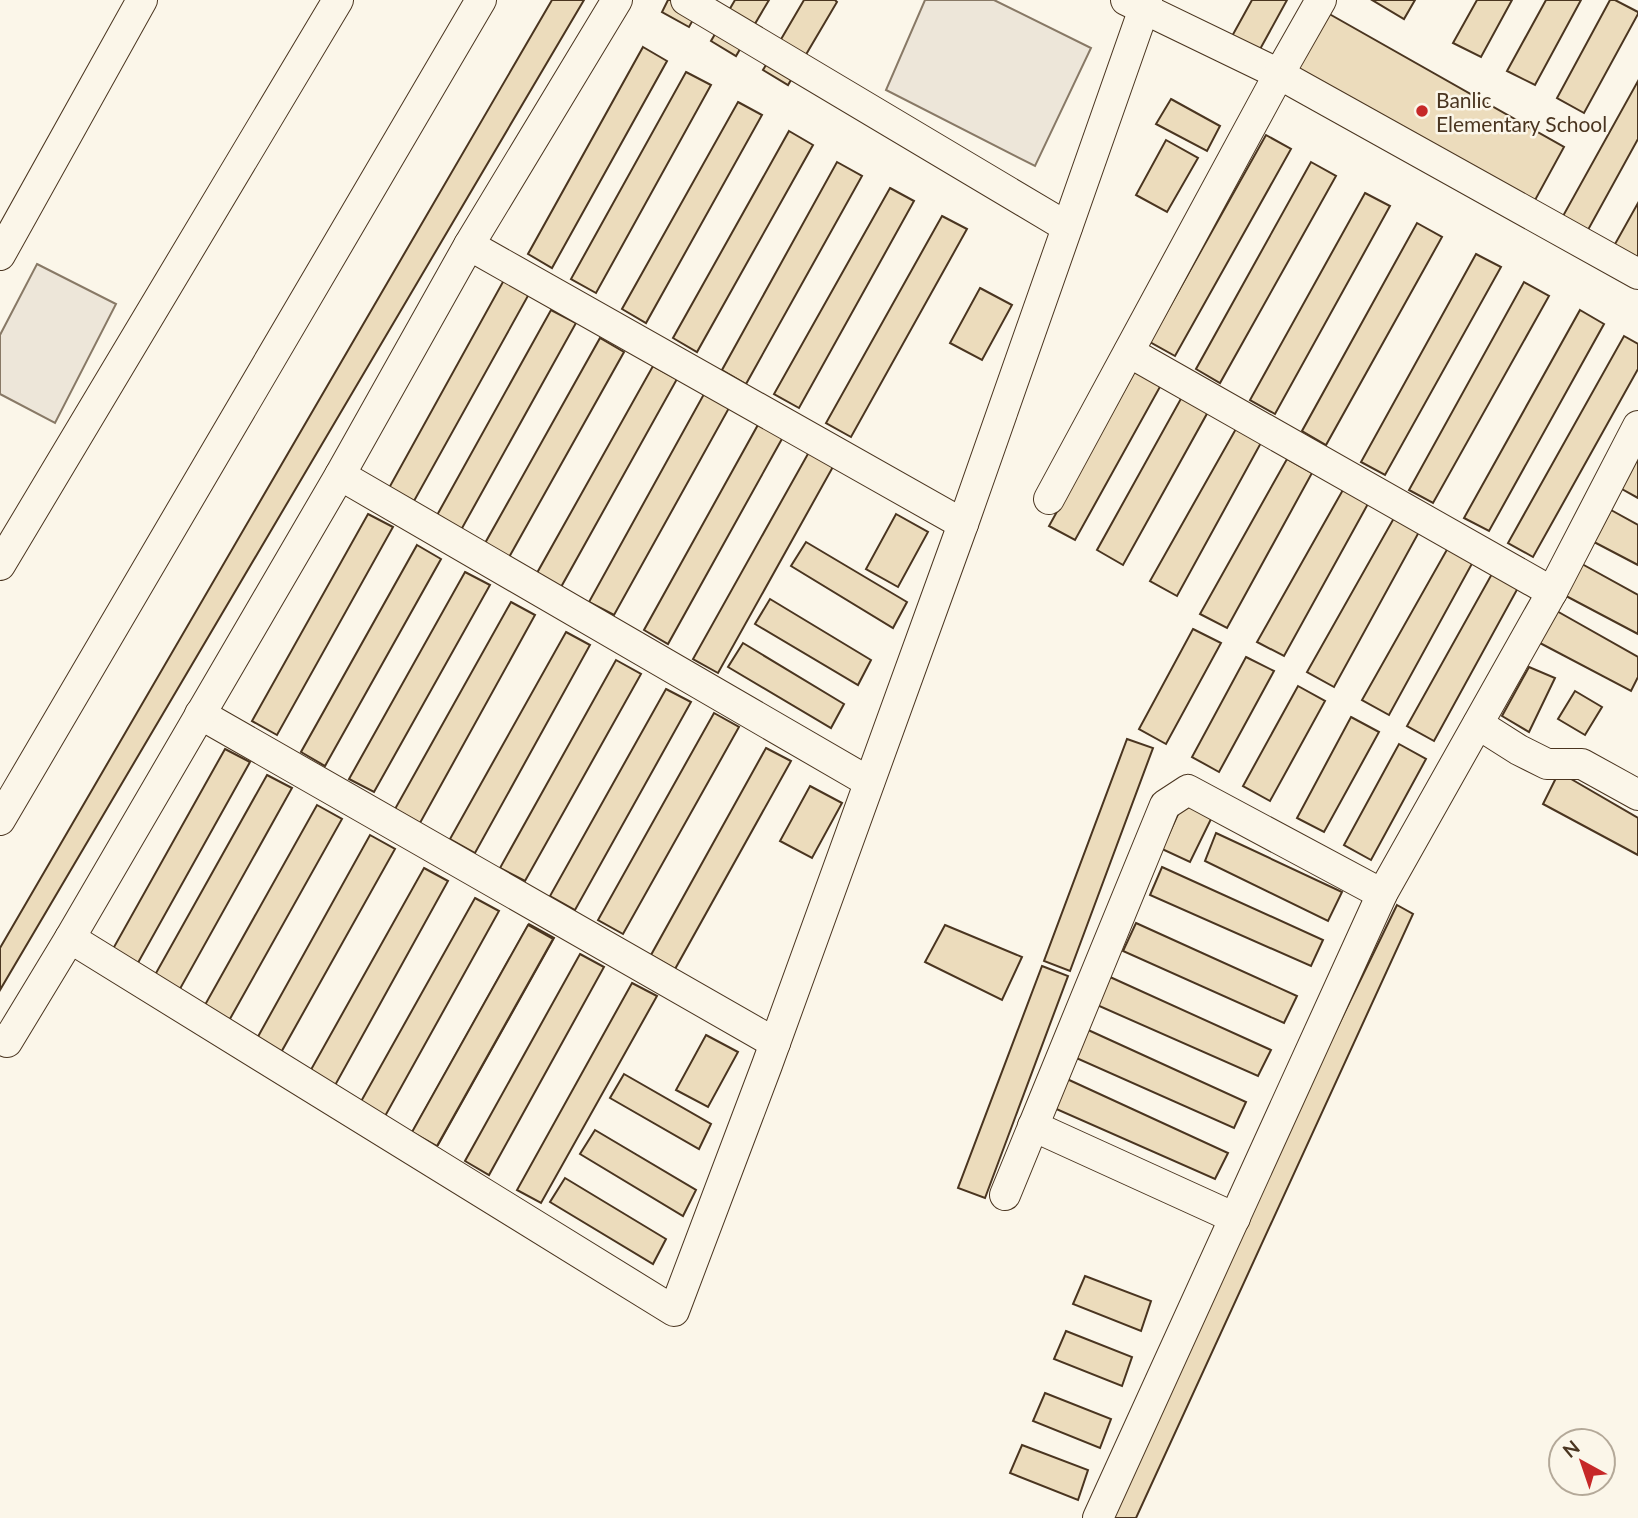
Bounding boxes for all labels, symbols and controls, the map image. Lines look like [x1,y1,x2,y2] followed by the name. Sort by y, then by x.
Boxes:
[1436,87,1607,136] place label: Banlic Elementary School
[1414,103,1430,119] marker: Banlic Elementary School
[1547,1427,1617,1497] north arrow
[1558,1435,1584,1462] text: N

